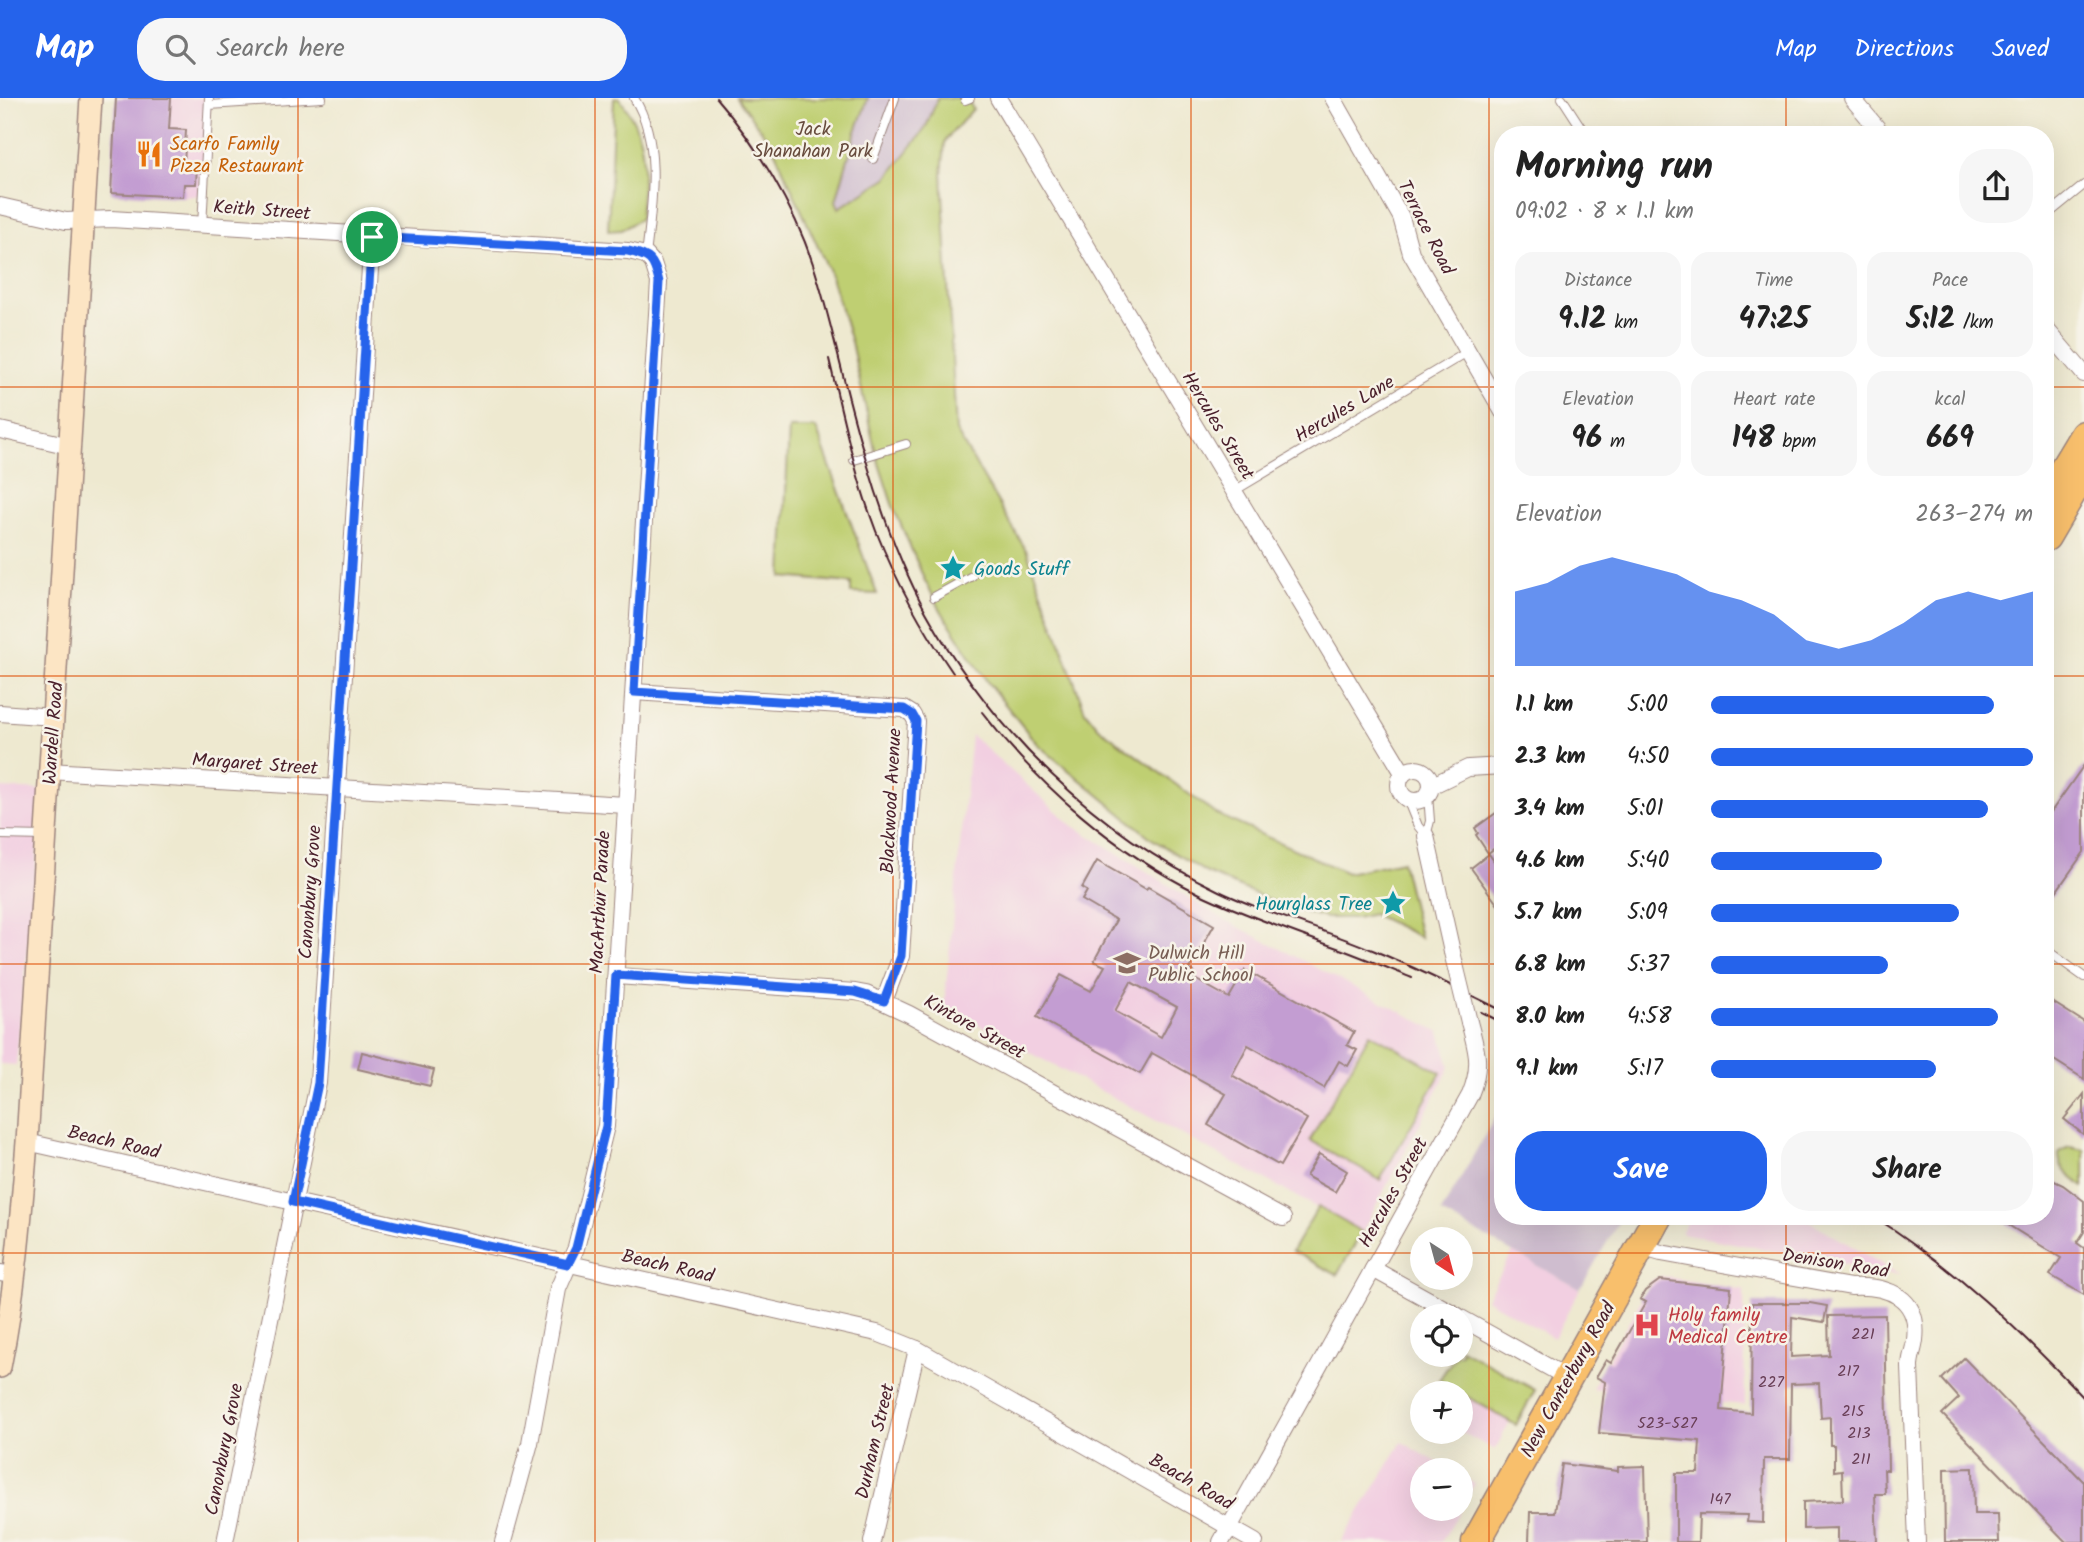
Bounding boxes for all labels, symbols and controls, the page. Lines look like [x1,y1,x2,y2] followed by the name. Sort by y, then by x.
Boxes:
[137,18,627,81] search box
[35,23,95,76] text: Map
[217,28,345,70] text: Search here
[161,30,199,68] icon: search
[1775,30,1817,69] text: Map
[1855,30,1954,69] text: Directions
[1992,30,2049,69] text: Saved
[753,115,873,167] park label: Jack Shanahan Park
[170,130,305,182] place label: Scarfo Family Pizza Restaurant
[1515,138,1713,198] text: Morning run
[134,139,164,169] restaurant icon: Scarfo Family Pizza Restaurant
[1959,149,2033,223] button: share
[1388,175,1462,281] street label: Terrace Road
[212,193,312,229] street label: Keith Street
[1515,194,1694,230] text: 09:02 · 8 × 1.1 km
[342,207,402,267] pin
[353,218,391,256] icon: arrive
[1564,266,1632,296] text: Distance
[1755,266,1793,296] text: Time
[1932,266,1968,296] text: Pace
[1558,296,1607,344] text: 9.12
[1739,296,1809,344] text: 47:25
[1906,296,1955,344] text: 5:12
[1607,308,1638,338] text: km
[1955,308,1994,338] text: /km
[1173,366,1262,487] street label: Hercules Street
[1289,368,1401,451] street label: Hercules Lane
[1562,385,1634,415] text: Elevation
[1733,385,1815,415] text: Heart rate
[1935,385,1965,415] text: kcal
[1571,415,1602,463] text: 96
[1732,415,1775,463] text: 148
[1926,415,1974,463] text: 669
[1602,427,1625,457] text: m
[1775,427,1816,457] text: bpm
[1515,497,1602,533] text: Elevation
[1916,497,2033,533] text: 263–274 m
[938,553,968,583] place icon: Goods Stuff
[974,555,1071,585] place label: Goods Stuff
[35,680,73,786] street label: Wardell Road
[1515,687,1573,723] text: 1.1 km
[1627,687,1668,723] text: 5:00
[873,727,911,875] street label: Blackwood Avenue
[1515,739,1585,775] text: 2.3 km
[1627,739,1669,775] text: 4:50
[191,746,319,784] street label: Margaret Street
[1515,791,1585,827] text: 3.4 km
[1627,791,1664,827] text: 5:01
[291,824,331,960] street label: Canonbury Grove
[582,829,620,974] street label: MacArthur Parade
[1515,843,1584,879] text: 4.6 km
[1627,843,1669,879] text: 5:40
[1378,888,1408,918] place icon: Hourglass Tree
[1255,890,1372,920] place label: Hourglass Tree
[1515,895,1582,931] text: 5.7 km
[1627,895,1668,931] text: 5:09
[1148,939,1254,991] place label: Dulwich Hill Public School
[1515,947,1586,983] text: 6.8 km
[1627,947,1669,983] text: 5:37
[1112,948,1142,978] school or university icon: Dulwich Hill Public School
[918,987,1031,1068] street label: Kintore Street
[1515,999,1585,1035] text: 8.0 km
[1627,999,1672,1035] text: 4:58
[1515,1051,1578,1087] text: 9.1 km
[1627,1051,1663,1087] text: 5:17
[64,1118,163,1168] street label: Beach Road
[1515,1131,1767,1211] button: Save
[1781,1131,2033,1211] button: Share
[1351,1132,1437,1254] street label: Hercules Street
[1410,1227,1474,1290] north arrow
[1410,1227,1473,1521] map controls
[1780,1241,1892,1287] street label: Denison Road
[618,1242,717,1292] street label: Beach Road
[1513,1296,1624,1464] street label: New Canterbury Road
[1668,1301,1788,1353] place label: Holy family Medical Centre
[1410,1304,1473,1367] button: locate
[1632,1310,1662,1340] hospital icon: Holy family Medical Centre
[1851,1322,1875,1347] house number: 221
[1837,1359,1859,1384] house number: 217
[1758,1370,1785,1395] house number: 227
[197,1380,253,1518] street label: Canonbury Grove
[848,1380,904,1502] street label: Durham Street
[1410,1381,1473,1444] button: +
[1842,1399,1866,1424] house number: 215
[1637,1411,1697,1436] house number: 523-527
[1847,1421,1871,1446] house number: 213
[1143,1446,1240,1519] street label: Beach Road
[1851,1447,1871,1472] house number: 211
[1410,1458,1473,1521] button: −
[1709,1487,1731,1512] house number: 147

